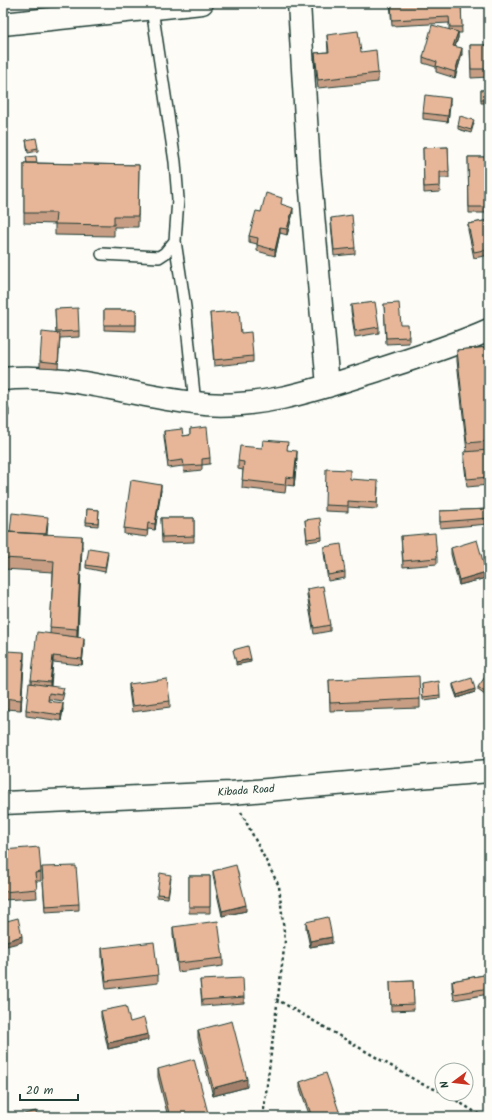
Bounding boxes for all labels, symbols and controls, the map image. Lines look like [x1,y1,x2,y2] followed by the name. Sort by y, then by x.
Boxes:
[217,780,276,802] street label: Kibada Road
[434,1062,474,1102] north arrow
[20,1076,78,1102] scale bar
[436,1079,455,1090] text: N
[26,1081,54,1100] text: 20 m

